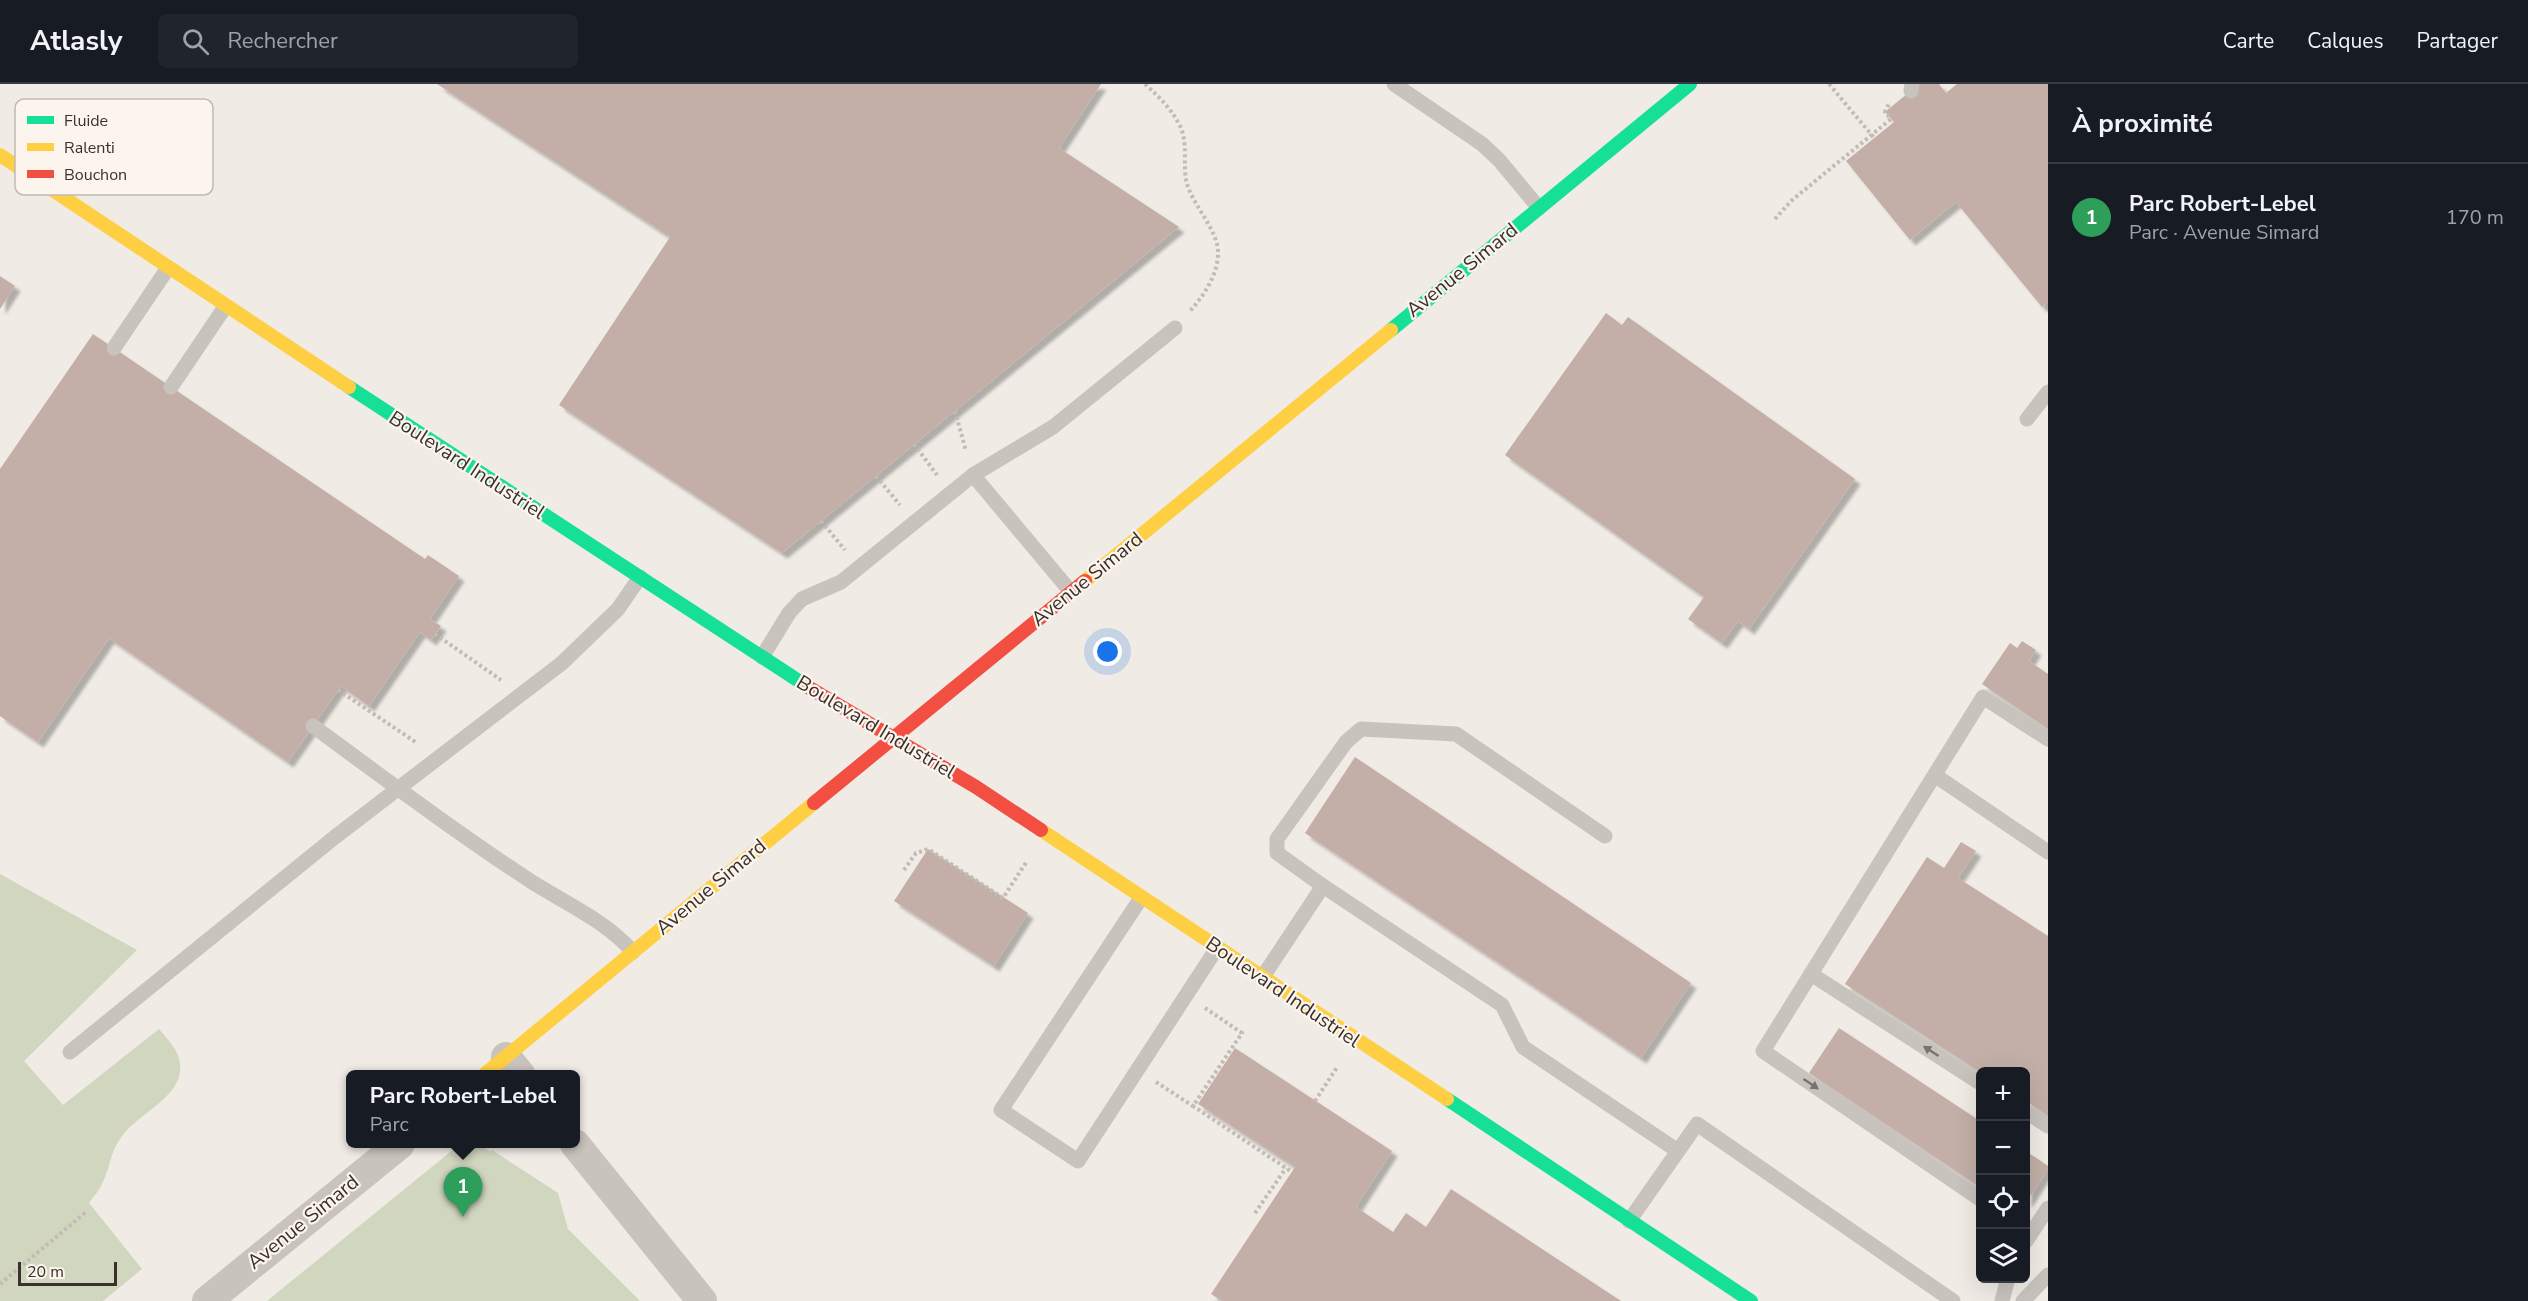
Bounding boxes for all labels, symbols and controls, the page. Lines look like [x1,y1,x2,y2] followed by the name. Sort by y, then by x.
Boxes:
[158,14,578,68] search box
[30,22,122,60] text: Atlasly
[179,25,212,58] icon: search
[227,26,338,56] text: Rechercher
[2223,27,2274,55] text: Carte
[2307,27,2384,55] text: Calques
[2417,27,2498,55] text: Partager
[15,99,213,195] legend
[2072,106,2213,141] text: À proximité
[64,110,108,132] text: Fluide
[64,137,115,159] text: Ralenti
[64,164,127,186] text: Bouchon
[2129,189,2316,219] text: Parc Robert-Lebel
[2086,204,2098,231] text: 1
[2446,204,2504,231] text: 170 m
[1400,217,1524,323] street label: Avenue Simard
[2129,219,2319,246] text: Parc · Avenue Simard
[384,404,550,526] street label: Boulevard Industriel
[1025,526,1149,632] street label: Avenue Simard
[1093,637,1122,666] your location
[791,669,961,785] street label: Boulevard Industriel
[650,833,772,941] street label: Avenue Simard
[1200,930,1366,1054] street label: Boulevard Industriel
[1923,1046,1939,1057] one-way arrow
[1976,1067,2030,1283] map controls
[1976,1067,2030,1121] button: +
[346,1070,580,1148] popup
[1803,1078,1819,1089] one-way arrow
[370,1081,556,1111] text: Parc Robert-Lebel
[370,1111,409,1138] text: Parc
[1976,1121,2030,1175] button: −
[444,1168,482,1217] pin: 1
[241,1169,365,1275] street label: Avenue Simard
[1976,1175,2030,1229] button: locate
[1976,1229,2030,1283] button: layers
[18,1259,117,1286] scale bar
[27,1261,64,1283] text: 20 m

